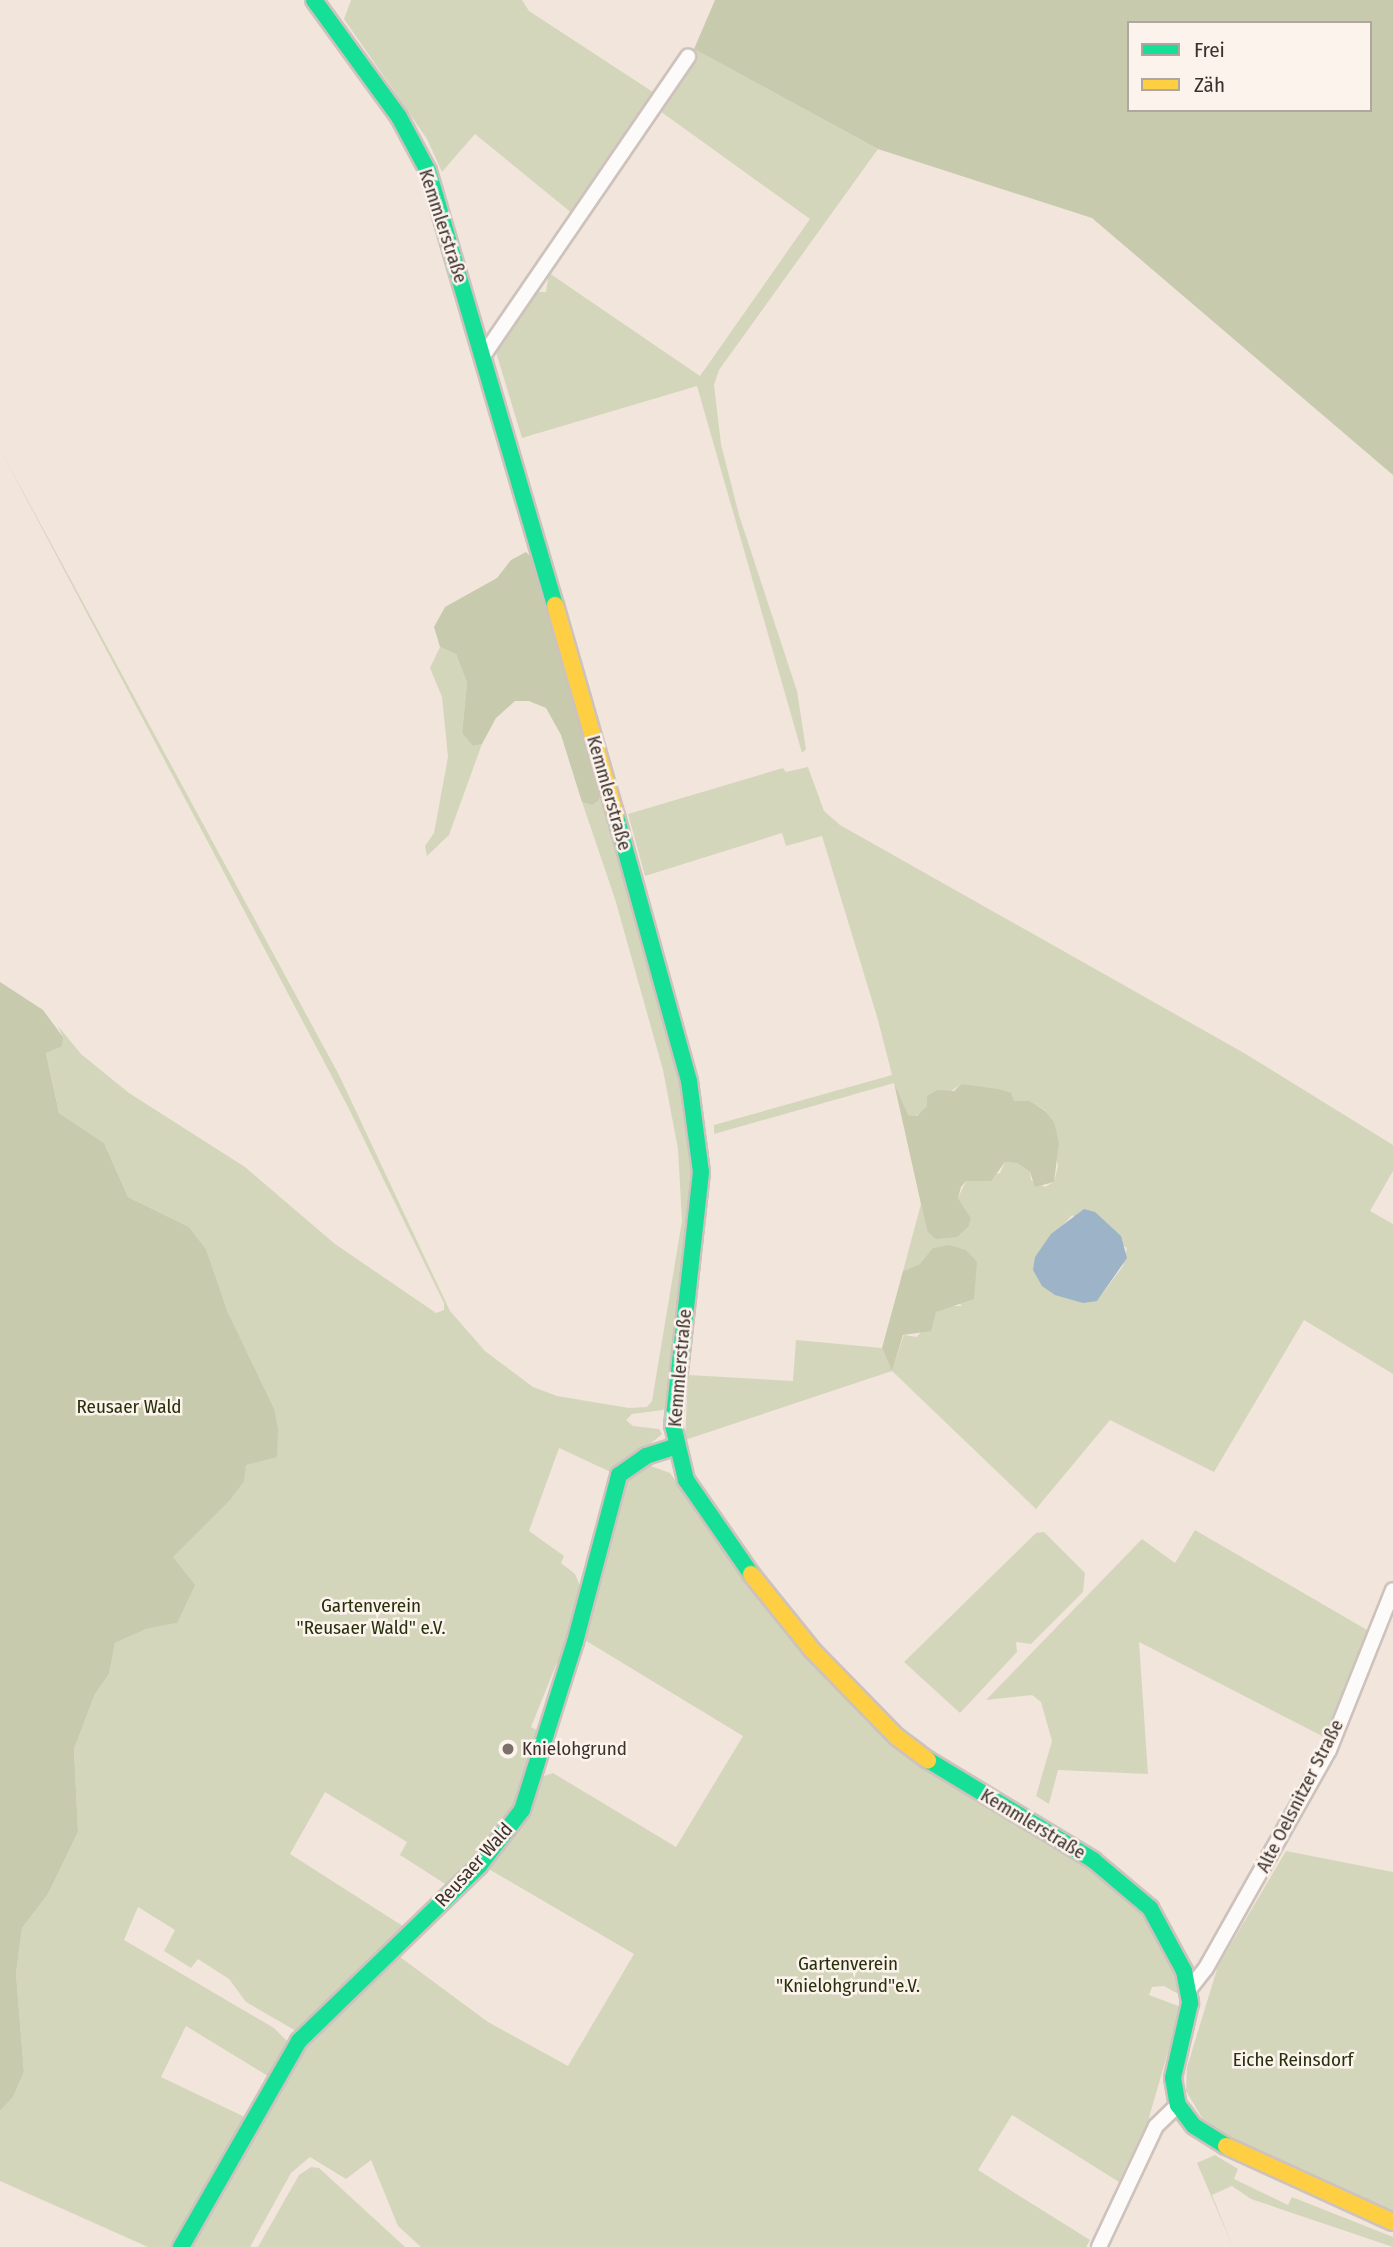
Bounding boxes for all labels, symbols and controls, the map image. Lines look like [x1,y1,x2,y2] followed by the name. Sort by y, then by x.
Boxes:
[1127,21,1372,112] legend
[1194,37,1225,63] text: Frei
[1194,72,1225,98] text: Zäh
[414,166,472,286] street label: Kemmlerstraße
[582,733,636,853] street label: Kemmlerstraße
[663,1308,697,1428] street label: Kemmlerstraße
[76,1396,182,1418] park label: Reusaer Wald
[297,1595,445,1639] park label: Gartenverein "Reusaer Wald" e.V.
[1252,1716,1348,1876] street label: Alte Oelsnitzer Straße
[522,1738,627,1760] place label: Knielohgrund
[500,1741,516,1757] marker: Knielohgrund
[976,1784,1090,1864] street label: Kemmlerstraße
[430,1818,518,1912] street label: Reusaer Wald
[776,1953,920,1997] park label: Gartenverein "Knielohgrund"e.V.
[1233,2049,1353,2071] park label: Eiche Reinsdorf

